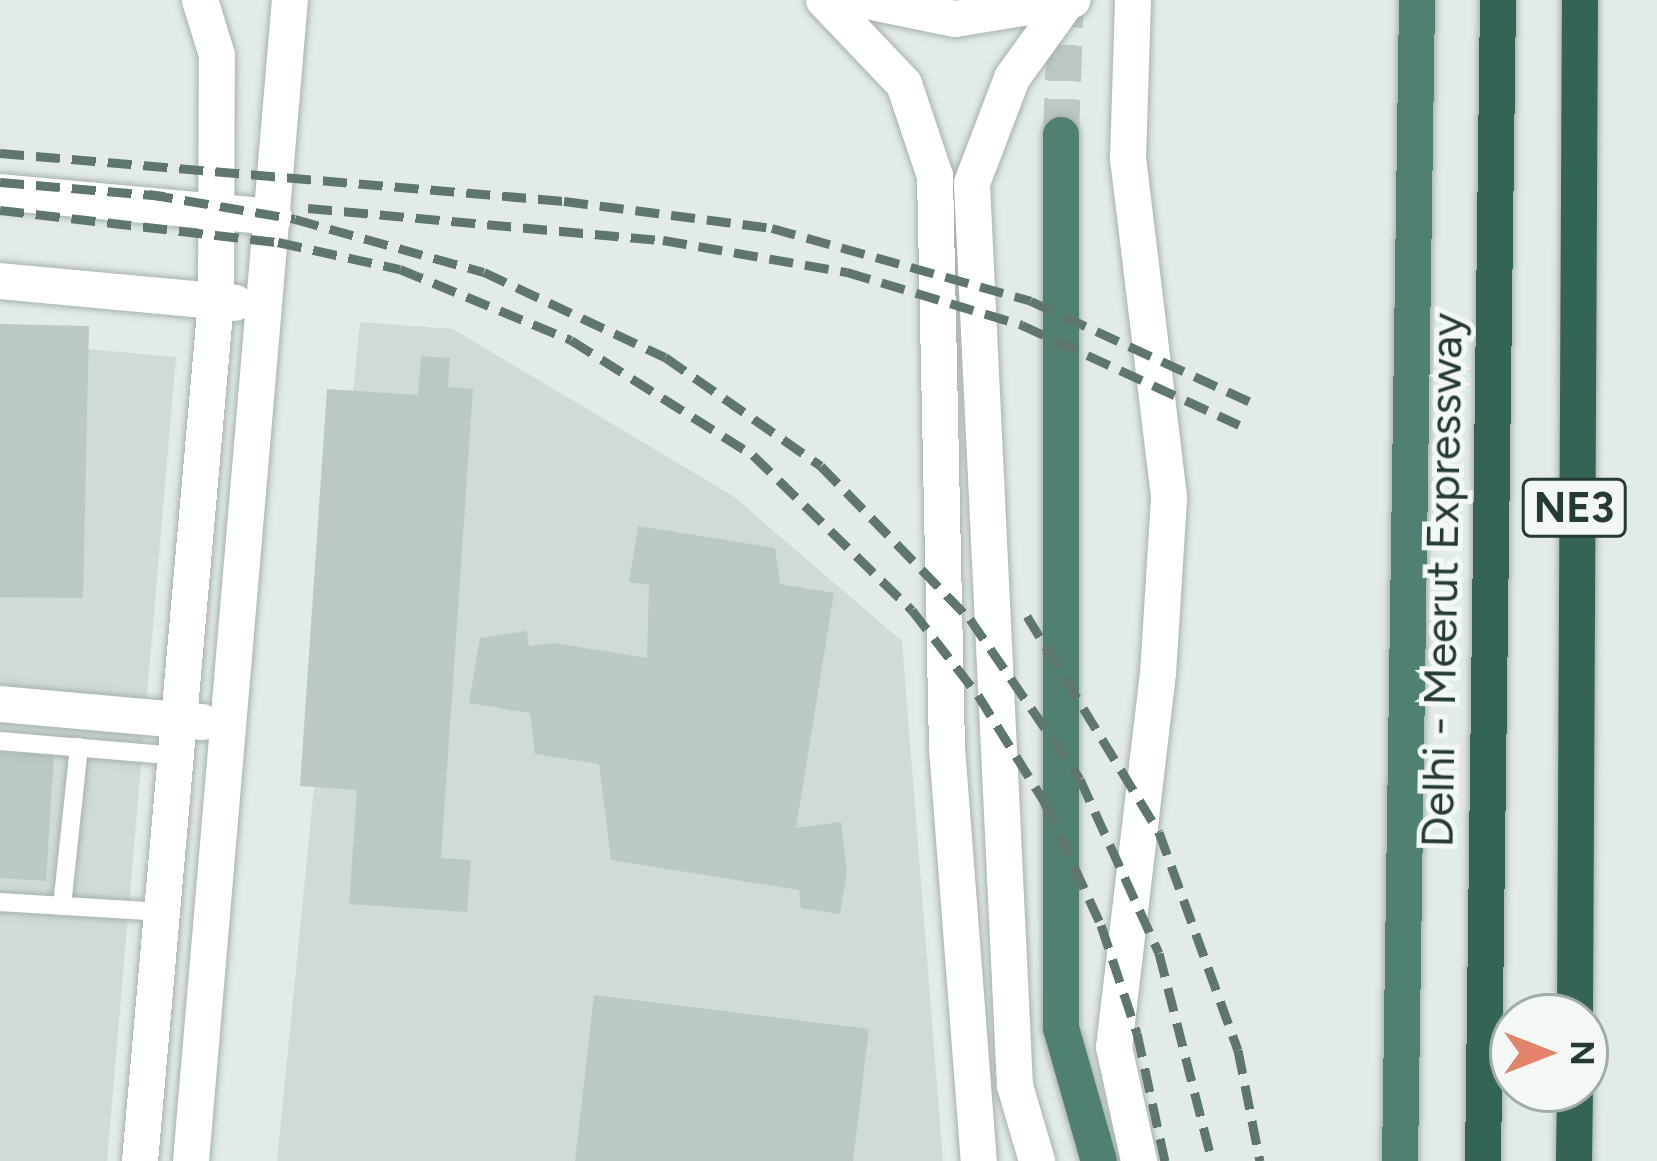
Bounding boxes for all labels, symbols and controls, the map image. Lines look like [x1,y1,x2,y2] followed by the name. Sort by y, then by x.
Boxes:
[1410,312,1474,848] street label: Delhi - Meerut Expressway
[1520,472,1628,544] road number: NE3
[1489,993,1609,1113] north arrow
[1563,1040,1602,1066] text: N

